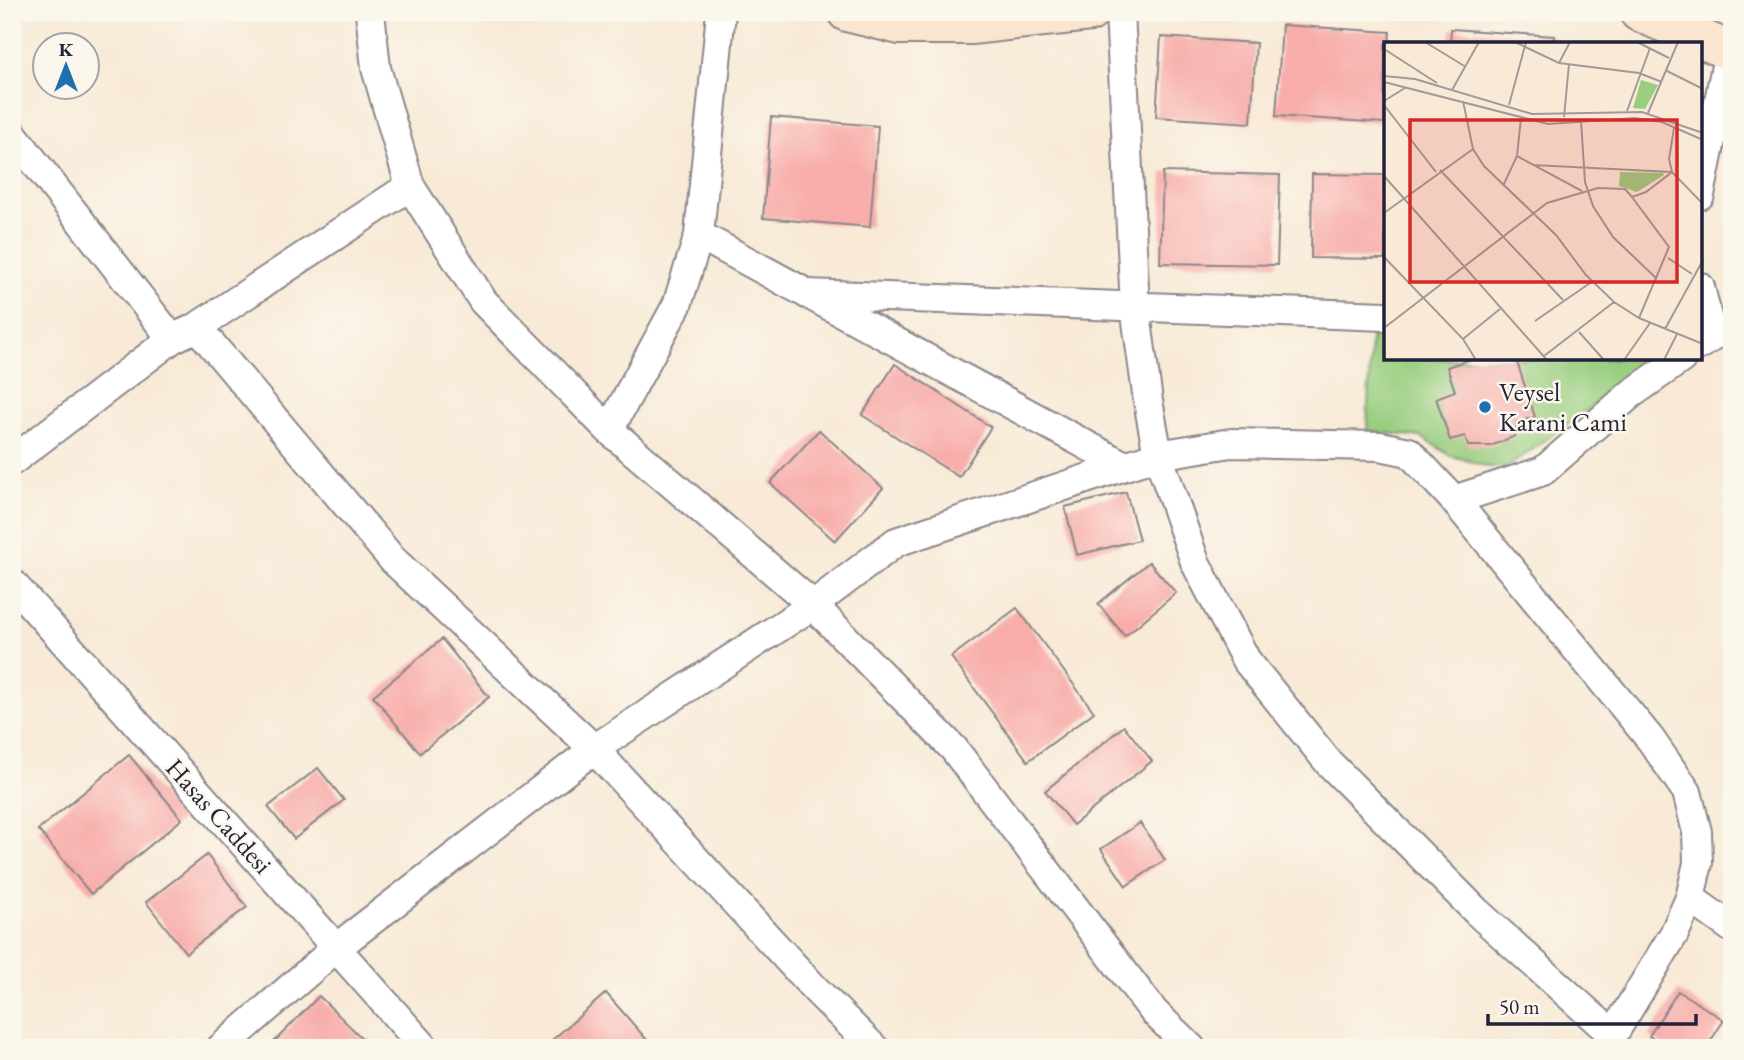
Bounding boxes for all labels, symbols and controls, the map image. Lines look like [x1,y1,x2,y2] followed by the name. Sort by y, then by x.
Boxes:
[32,32,102,102] north arrow
[59,37,74,62] text: K
[1384,42,1702,360] inset map
[1499,375,1627,439] place label: Veysel Karani Cami
[1477,399,1493,415] marker: Veysel Karani Cami
[158,751,280,881] street label: Hasas Caddesi
[1488,983,1697,1027] scale bar
[1499,993,1540,1020] text: 50 m

